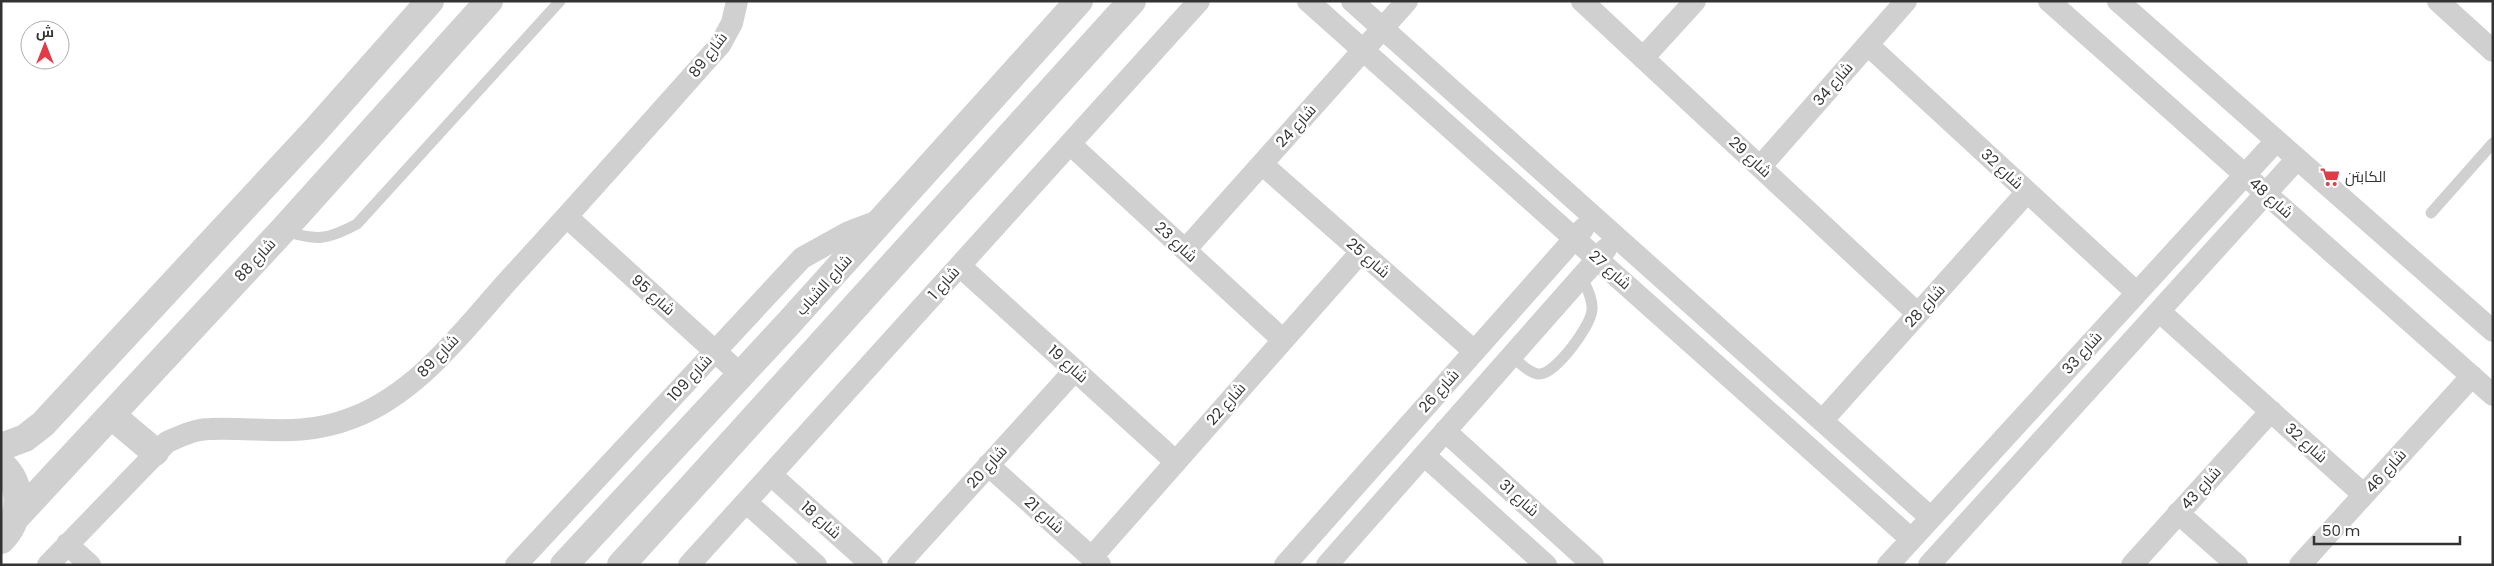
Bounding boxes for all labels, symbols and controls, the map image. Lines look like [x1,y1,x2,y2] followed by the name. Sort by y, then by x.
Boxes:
[20,20,70,70] north arrow
[36,22,54,42] text: ش
[683,28,733,82] street label: شارع 89
[1808,57,1858,111] street label: شارع 34
[1271,100,1321,152] street label: شارع 24
[1724,132,1776,182] street label: شارع 29
[1976,144,2028,194] street label: شارع 32
[2319,166,2341,188] supermarket icon: الكابتن
[2345,166,2386,187] place label: الكابتن
[2244,172,2298,224] street label: شارع 48
[1150,217,1202,267] street label: شارع 23
[229,233,281,287] street label: شارع 88
[1341,233,1395,283] street label: شارع 25
[1584,245,1636,295] street label: شارع 27
[791,250,857,320] street label: شارع الشباب
[923,262,965,304] street label: شارع 1
[626,269,680,321] street label: شارع 95
[1900,280,1950,332] street label: شارع 28
[2057,327,2107,379] street label: شارع 33
[412,330,464,382] street label: شارع 89
[1043,340,1093,388] street label: شارع 19
[663,350,717,406] street label: شارع 109
[1414,365,1464,417] street label: شارع 26
[1201,378,1251,430] street label: شارع 22
[2280,418,2332,468] street label: شارع 32
[962,441,1012,493] street label: شارع 20
[2360,444,2412,498] street label: شارع 46
[2176,462,2226,514] street label: شارع 43
[1494,474,1544,522] street label: شارع 31
[1019,491,1069,539] street label: شارع 21
[796,496,846,544] street label: شارع 18
[2314,514,2460,546] scale bar
[2322,520,2360,541] text: 50 m

